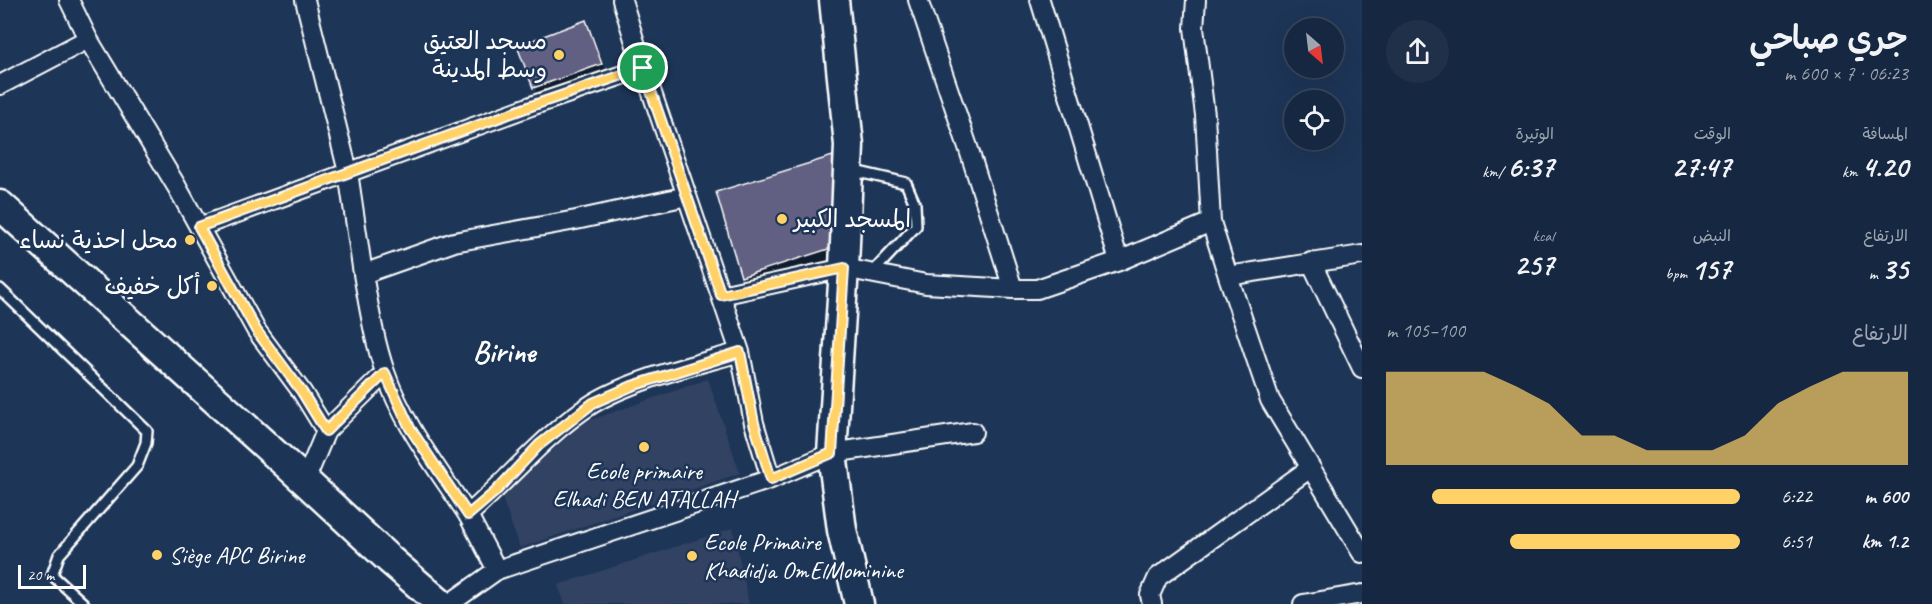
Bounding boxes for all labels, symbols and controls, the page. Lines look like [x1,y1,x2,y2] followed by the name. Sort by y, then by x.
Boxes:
[1749,17,1908,59] text: جري صباحي
[1284,18,1344,78] north arrow
[1284,18,1344,150] map controls
[1386,20,1449,83] button: share
[423,26,547,84] place label: مسجد العتيق وسط المدينة
[617,42,668,93] pin
[552,48,566,62] marker: مسجد العتيق وسط المدينة
[626,51,659,84] icon: arrive
[1784,61,1908,86] text: 06:23 · 7 × 600 m
[1284,90,1344,150] button: locate
[1515,124,1554,144] text: الوتيرة
[1694,124,1731,144] text: الوقت
[1862,124,1908,144] text: المسافة
[1507,148,1554,186] text: 6:37
[1671,148,1731,186] text: 27:47
[1862,148,1908,186] text: 4.20
[1482,162,1507,182] text: /km
[1842,162,1862,182] text: km
[792,204,911,234] place label: المسجد الكبير
[775,212,789,226] marker: المسجد الكبير
[19,225,178,255] place label: محل احذية نساء
[1533,226,1554,246] text: kcal
[1693,226,1731,246] text: النبض
[1863,226,1908,246] text: الارتفاع
[183,233,197,247] marker: محل احذية نساء
[1514,246,1554,284] text: 257
[1691,250,1731,288] text: 157
[1881,250,1908,288] text: 35
[1665,264,1691,284] text: bpm
[1869,264,1881,284] text: m
[105,271,200,301] place label: أكل خفيف
[205,279,219,293] marker: أكل خفيف
[1386,318,1465,343] text: 100–105 m
[1852,321,1908,346] text: الارتفاع
[473,333,537,371] district label: Birine
[637,440,651,454] marker: Ecole primaire Elhadi BEN ATALLAH
[553,456,740,514] place label: Ecole primaire Elhadi BEN ATALLAH
[1781,484,1812,509] text: 6:22
[1864,484,1908,509] text: 600 m
[704,527,905,585] place label: Ecole Primaire Khadidja OmElMominine
[1781,529,1812,554] text: 6:51
[1861,529,1908,554] text: 1.2 km
[169,540,307,570] place label: Siège APC Birine
[150,548,164,562] marker: Siège APC Birine
[685,549,699,563] marker: Ecole Primaire Khadidja OmElMominine
[18,562,86,590] scale bar
[27,565,54,585] text: 20 m

